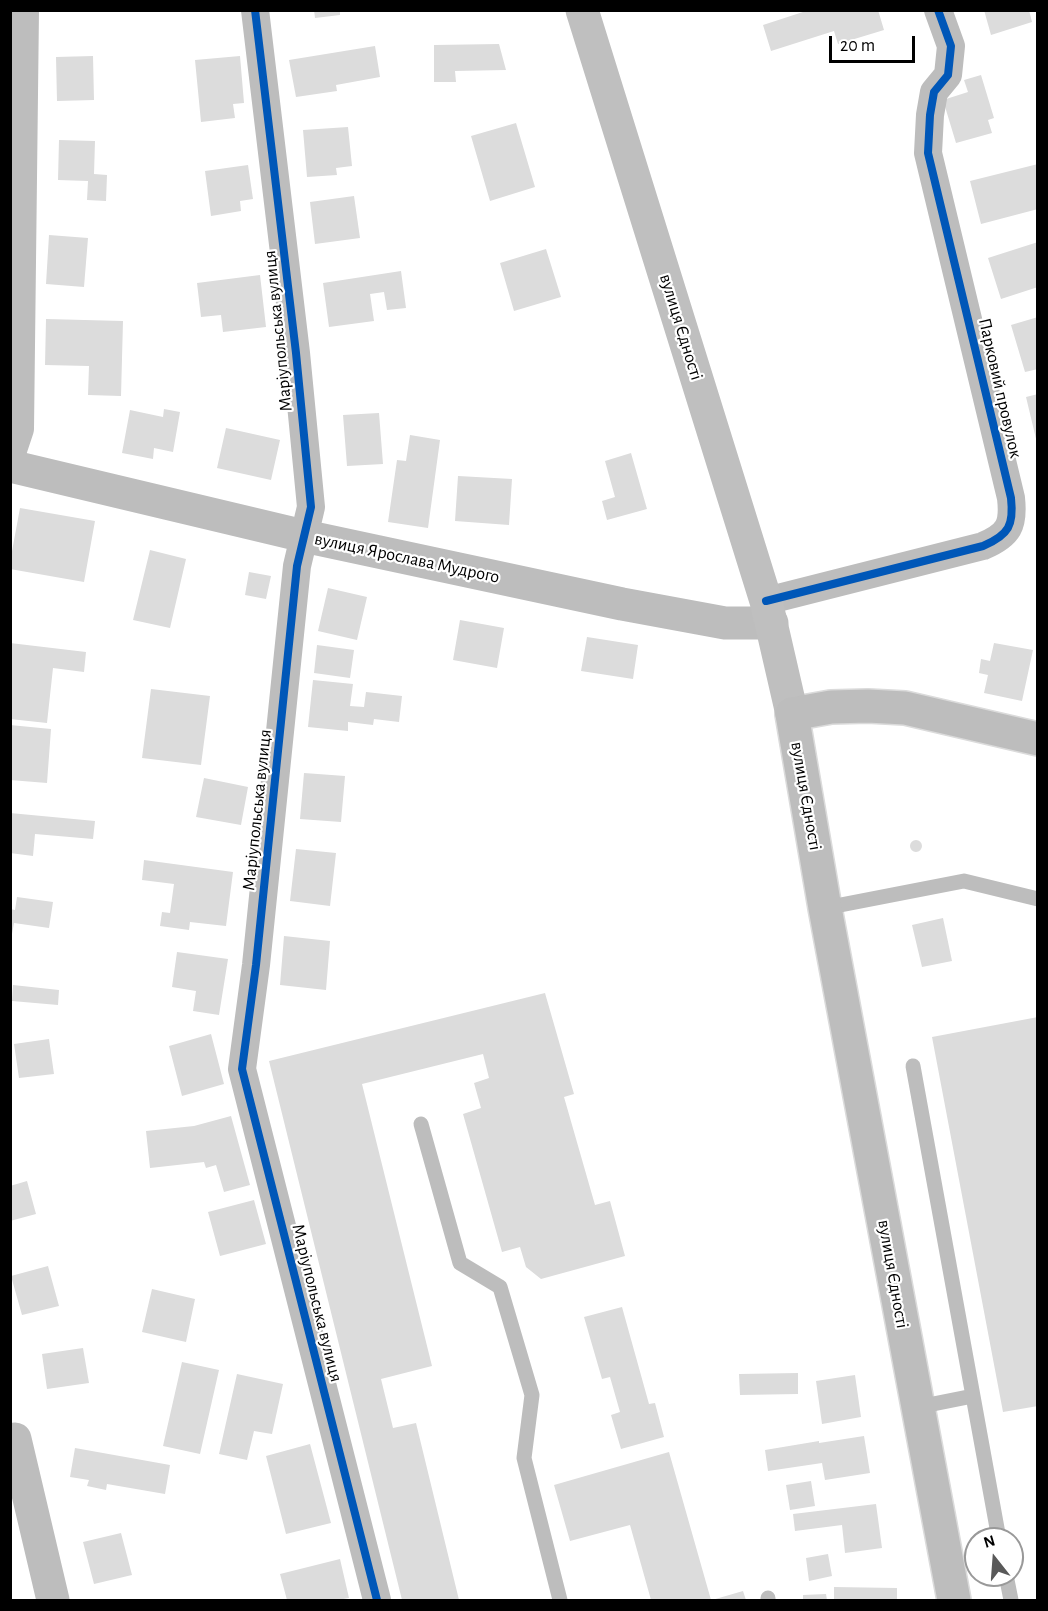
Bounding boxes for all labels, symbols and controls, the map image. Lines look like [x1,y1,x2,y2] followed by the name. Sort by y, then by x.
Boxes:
[832,24,918,62] scale bar
[840,37,875,55] text: 20 m
[259,249,297,413] street label: Маріупольська вулиця
[655,271,707,383] street label: вулиця Єдності
[973,316,1027,460] street label: Парковий провулок
[312,528,502,588] street label: вулиця Ярослава Мудрого
[238,728,276,892] street label: Маріупольська вулиця
[786,740,826,852] street label: вулиця Єдності
[873,1218,913,1330] street label: вулиця Єдності
[287,1222,347,1384] street label: Маріупольська вулиця
[964,1527,1024,1587] north arrow
[982,1532,997,1551] text: N

